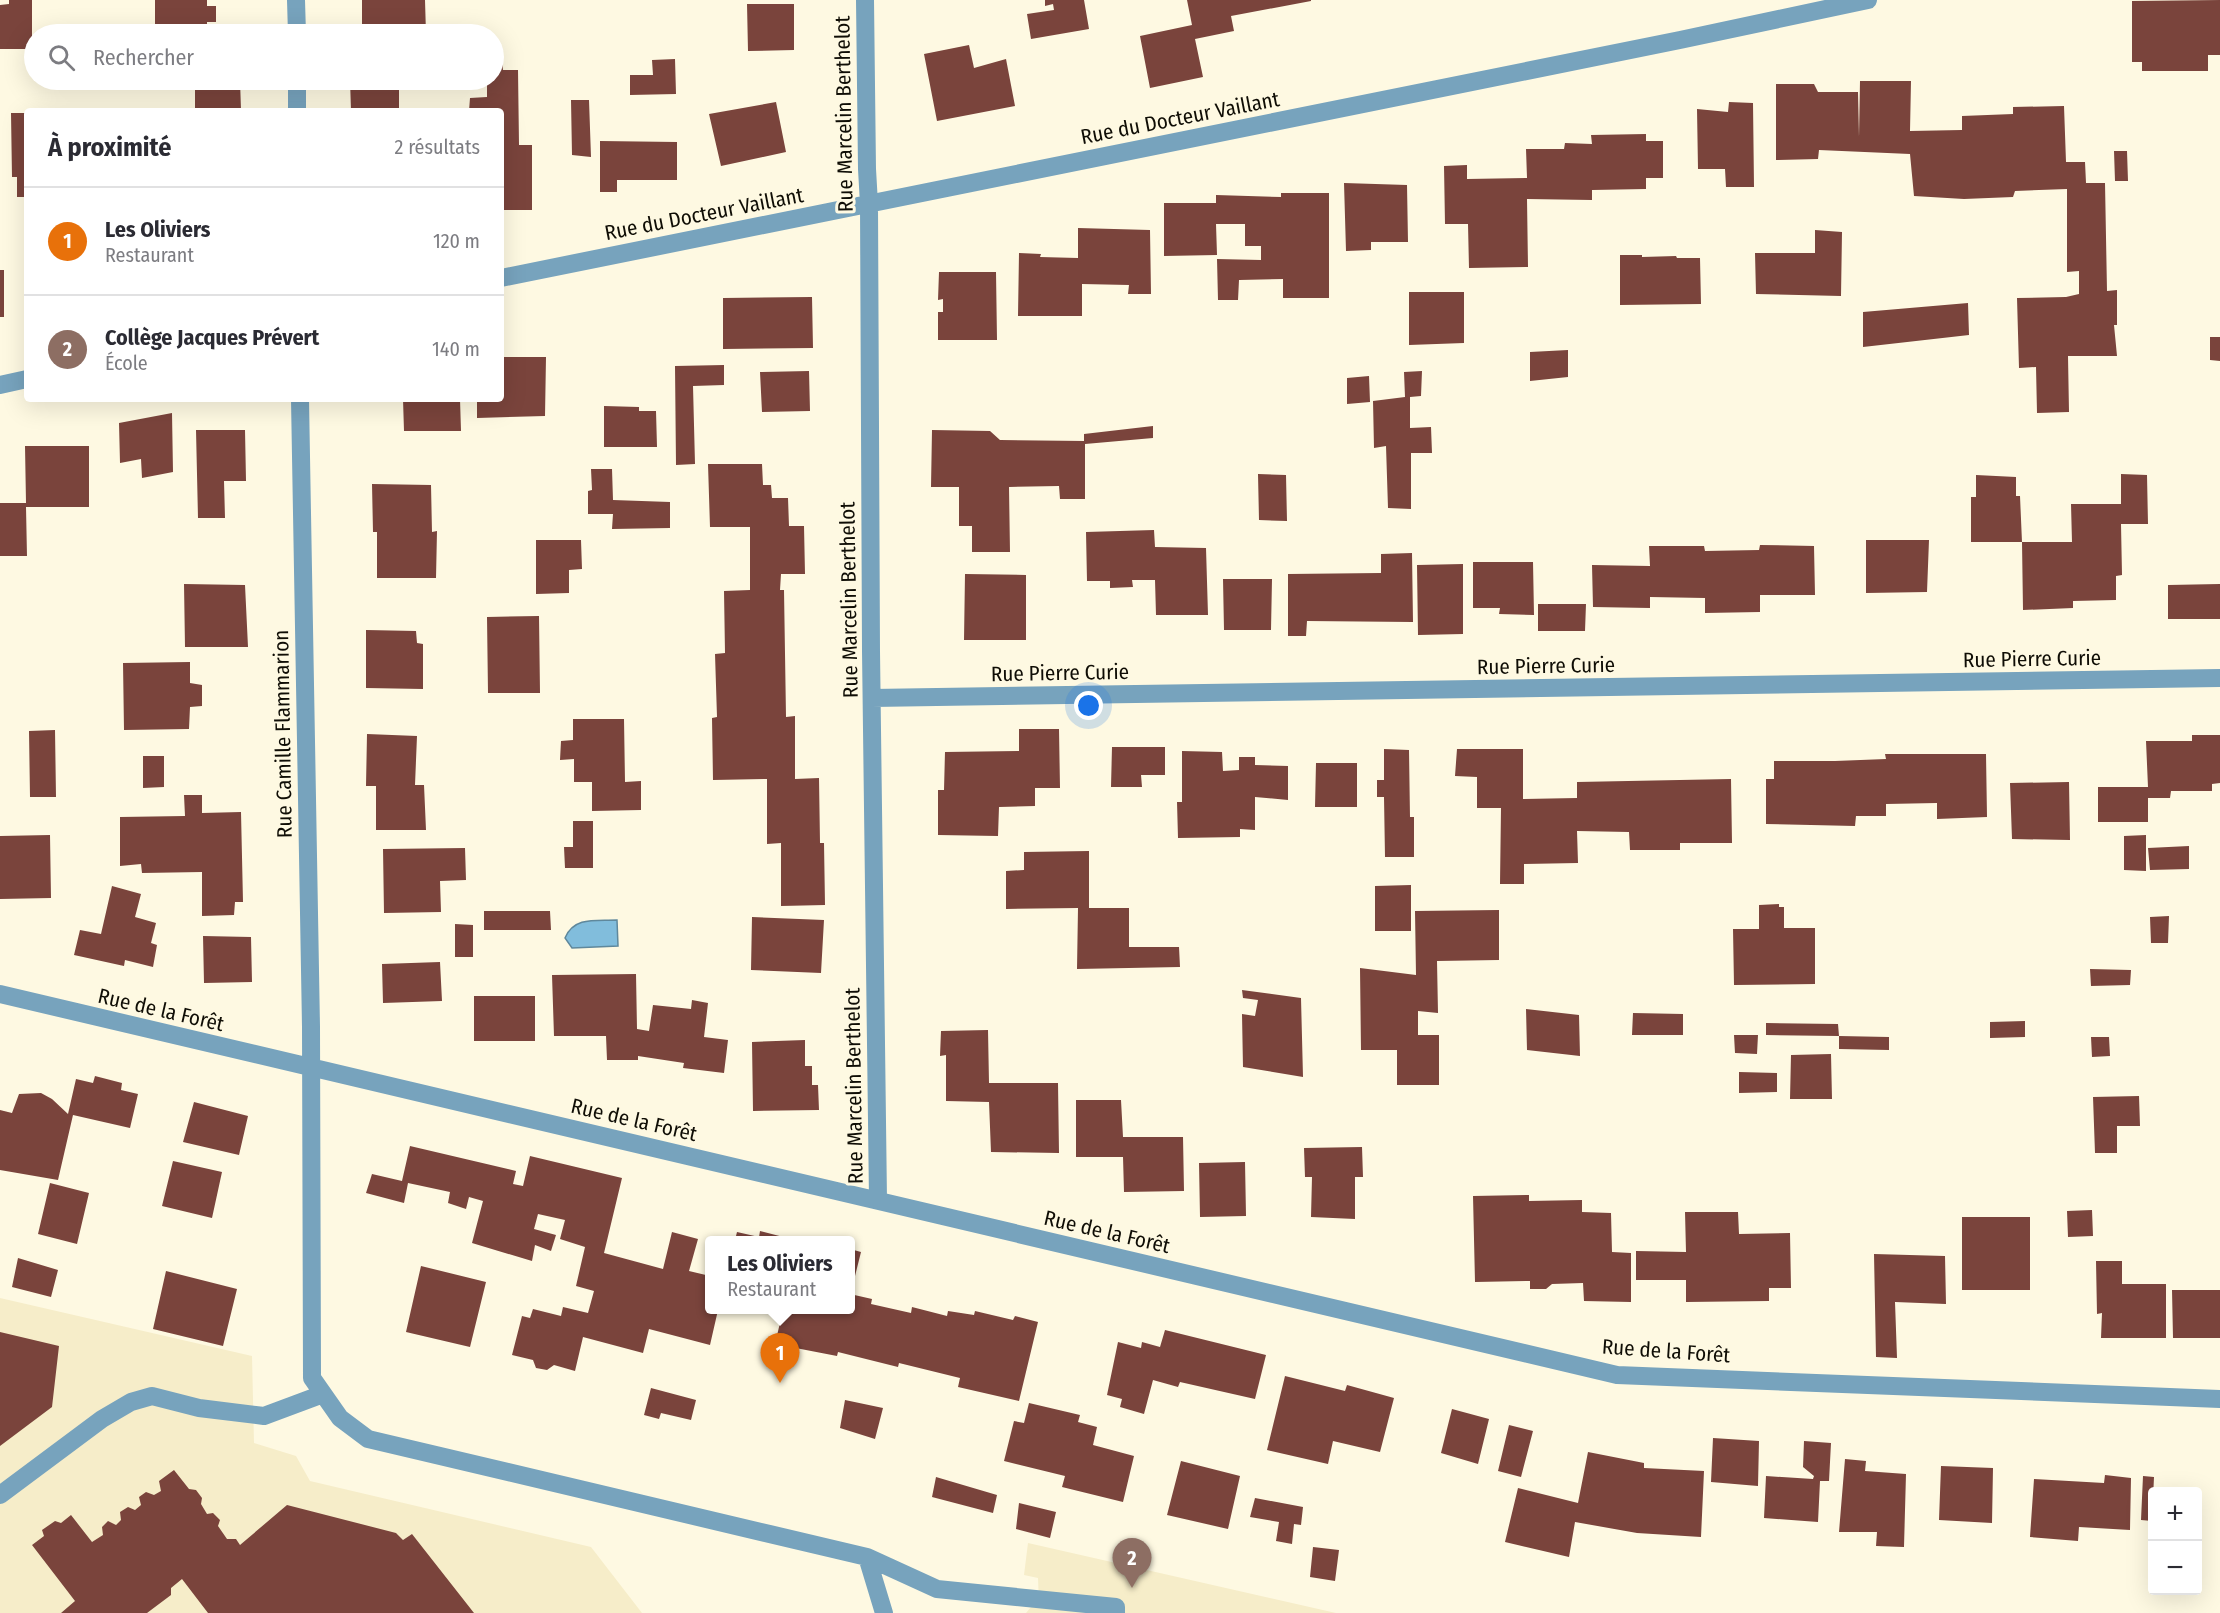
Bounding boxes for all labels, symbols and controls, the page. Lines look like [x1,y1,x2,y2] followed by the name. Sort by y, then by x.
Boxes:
[829,15,859,212] street label: Rue Marcelin Berthelot
[24,24,504,90] search box
[45,41,78,74] icon: search
[93,44,194,71] text: Rechercher
[1078,86,1282,150] street label: Rue du Docteur Vaillant
[48,132,171,163] text: À proximité
[395,135,480,159] text: 2 résultats
[602,182,806,246] street label: Rue du Docteur Vaillant
[105,216,210,243] text: Les Oliviers
[63,229,72,253] text: 1
[433,229,480,253] text: 120 m
[105,243,194,267] text: Restaurant
[105,324,319,351] text: Collège Jacques Prévert
[63,337,72,361] text: 2
[432,337,480,361] text: 140 m
[105,351,148,375] text: École
[834,501,864,698] street label: Rue Marcelin Berthelot
[268,630,298,838] street label: Rue Camille Flammarion
[1963,645,2101,673] street label: Rue Pierre Curie
[1477,652,1615,680] street label: Rue Pierre Curie
[991,659,1129,687] street label: Rue Pierre Curie
[1074,691,1103,720] your location
[95,983,227,1037] street label: Rue de la Forêt
[839,987,869,1184] street label: Rue Marcelin Berthelot
[568,1093,700,1147] street label: Rue de la Forêt
[1041,1205,1173,1259] street label: Rue de la Forêt
[705,1236,855,1314] popup
[727,1250,833,1277] text: Les Oliviers
[727,1277,816,1301] text: Restaurant
[760,1334,800,1383] pin: 1
[1601,1334,1731,1368] street label: Rue de la Forêt
[2148,1487,2202,1595] map controls
[2148,1487,2202,1541] button: +
[1112,1538,1152,1588] pin: 2
[2148,1541,2202,1595] button: −

